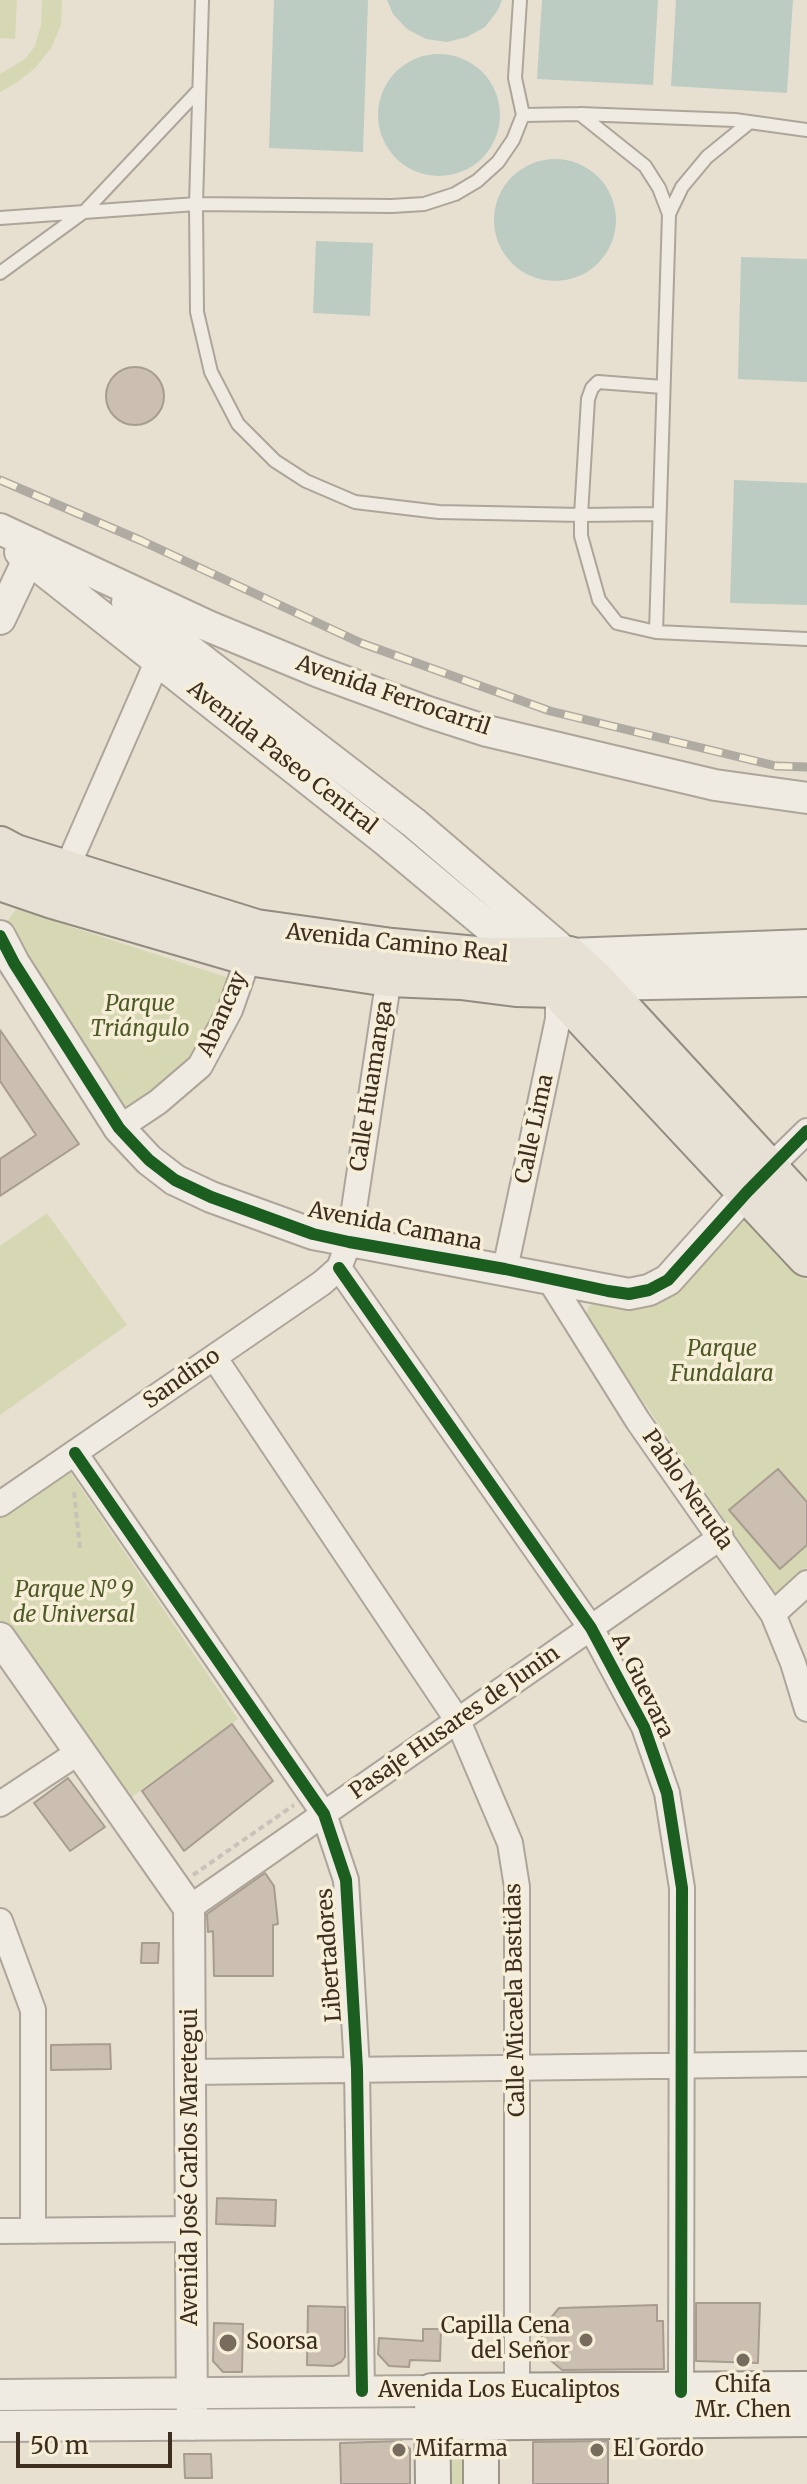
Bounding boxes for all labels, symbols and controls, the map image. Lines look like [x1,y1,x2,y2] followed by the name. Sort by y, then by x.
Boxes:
[292,650,494,742] street label: Avenida Ferrocarril
[182,676,382,840] street label: Avenida Paseo Central
[285,919,509,969] street label: Avenida Camino Real
[193,967,253,1061] street label: Abancay
[91,992,189,1044] park label: Parque Triángulo
[345,999,399,1173] street label: Calle Huamanga
[511,1072,559,1186] street label: Calle Lima
[306,1197,484,1257] street label: Avenida Camana
[670,1337,774,1388] park label: Parque Fundalara
[139,1343,225,1415] street label: Sandino
[636,1425,738,1555] street label: Pablo Neruda
[13,1578,135,1630] park label: Parque Nº 9 de Universal
[605,1629,679,1743] street label: A. Guevara
[345,1640,565,1806] street label: Pasaje Husares de Junin
[501,1883,531,2117] street label: Calle Micaela Bastidas
[312,1887,348,2023] street label: Libertadores
[178,2008,204,2326] street label: Avenida José Carlos Maretegui
[441,2314,570,2366] place label: Capilla Cena del Señor
[246,2330,318,2356] place label: Soorsa
[577,2331,595,2349] marker: Capilla Cena del Señor
[217,2332,239,2354] marker: Soorsa
[734,2351,752,2369] marker: Chifa Mr. Chen
[695,2373,791,2424] place label: Chifa Mr. Chen
[378,2378,620,2404] street label: Avenida Los Eucaliptos
[20,2416,176,2466] scale bar
[30,2430,89,2461] text: 50 m
[415,2437,508,2463] place label: Mifarma
[613,2437,704,2463] place label: El Gordo
[390,2441,408,2459] marker: Mifarma
[588,2441,606,2459] marker: El Gordo

